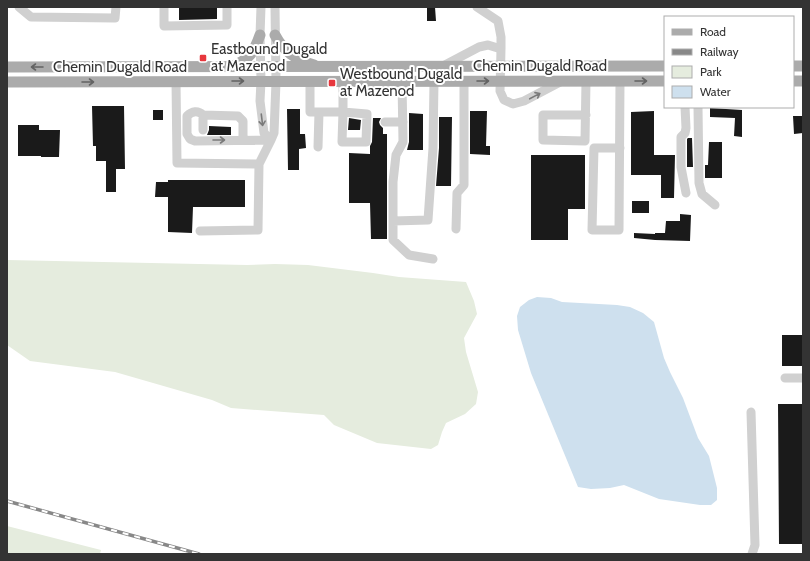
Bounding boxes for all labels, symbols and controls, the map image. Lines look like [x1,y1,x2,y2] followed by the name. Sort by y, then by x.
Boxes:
[664,16,794,108] legend
[700,24,726,39] text: Road
[211,40,327,75] place label: Eastbound Dugald at Mazenod
[700,44,738,59] text: Railway
[198,53,208,63] marker: Eastbound Dugald at Mazenod
[473,57,607,75] street label: Chemin Dugald Road
[53,58,187,76] street label: Chemin Dugald Road
[31,63,44,71] one-way arrow
[700,64,722,79] text: Park
[340,65,462,100] place label: Westbound Dugald at Mazenod
[231,77,244,85] one-way arrow
[476,77,489,85] one-way arrow
[634,77,647,85] one-way arrow
[81,78,94,85] one-way arrow
[327,78,337,88] marker: Westbound Dugald at Mazenod
[700,84,731,99] text: Water
[528,91,540,99] one-way arrow
[259,113,266,126] one-way arrow
[212,136,225,144] one-way arrow

